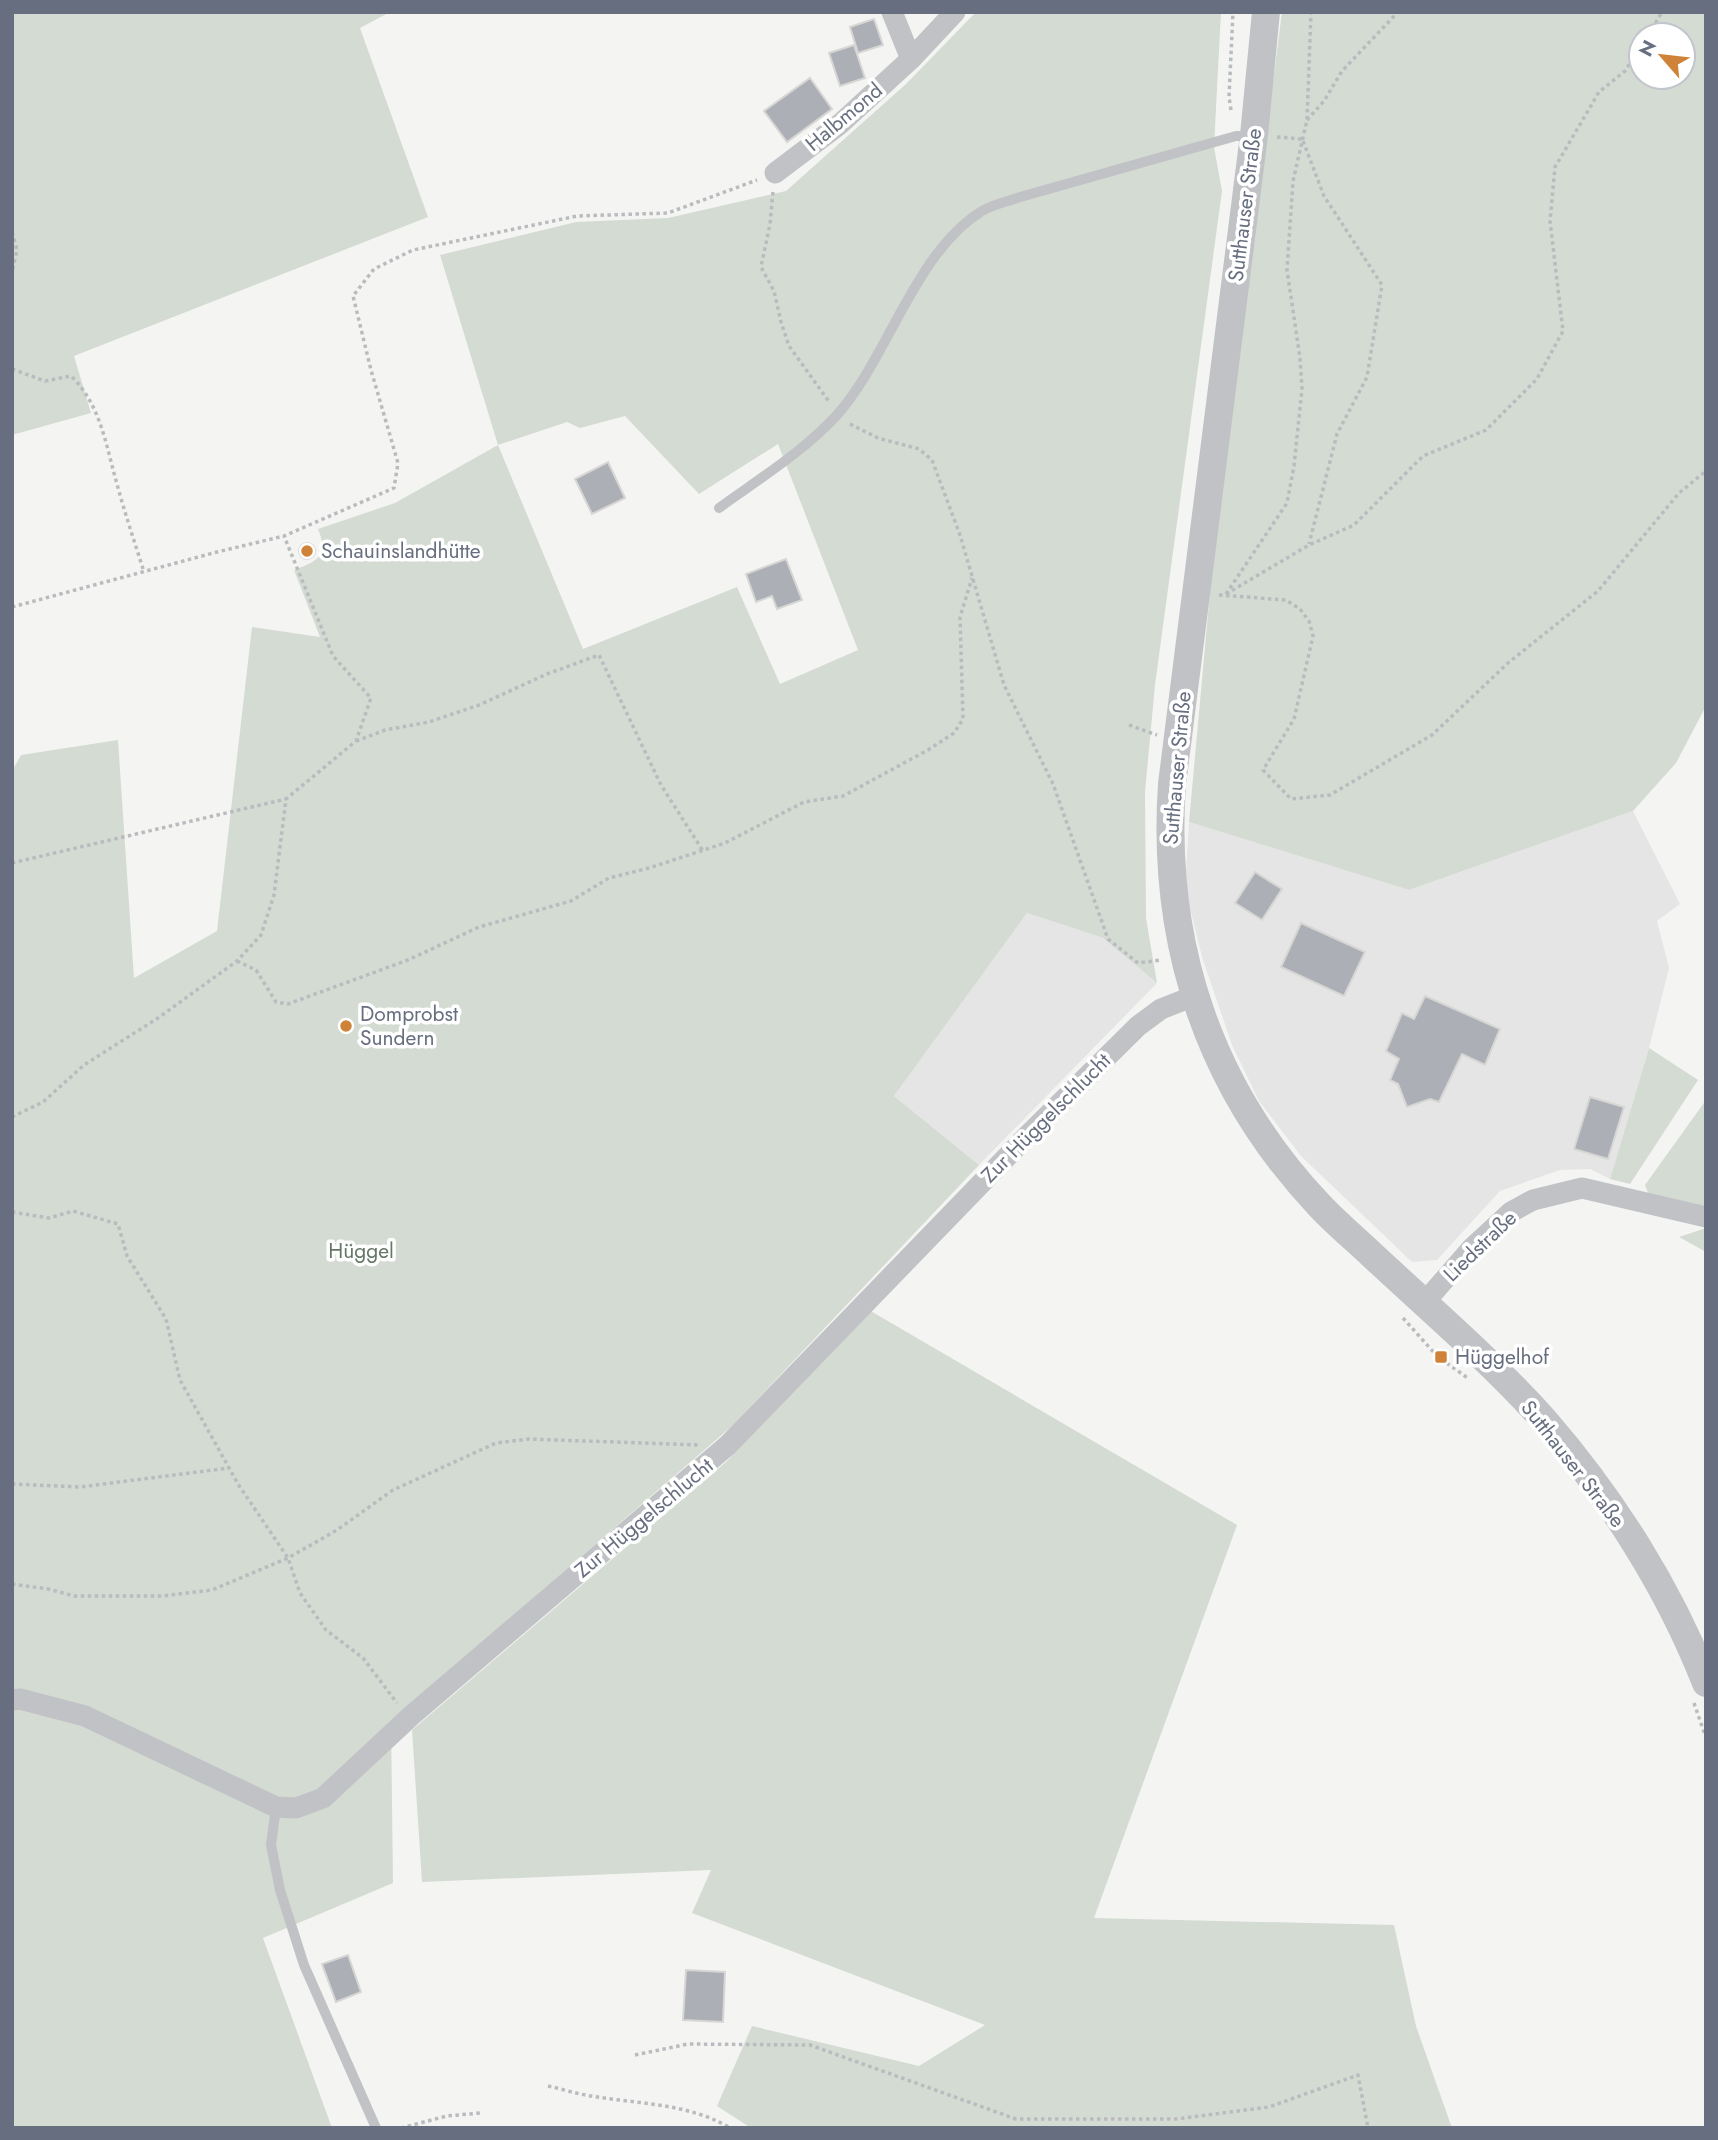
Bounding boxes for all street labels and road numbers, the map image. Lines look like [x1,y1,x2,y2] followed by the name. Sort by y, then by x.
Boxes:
[799,76,889,158] street label: Halbmond
[1221,127,1269,283] street label: Sutthauser Straße
[1155,690,1199,846] street label: Sutthauser Straße
[974,1046,1118,1190] street label: Zur Hüggelschlucht
[1437,1203,1523,1288] street label: Liedstraße
[1514,1394,1632,1534] street label: Sutthauser Straße
[568,1451,720,1585] street label: Zur Hüggelschlucht

